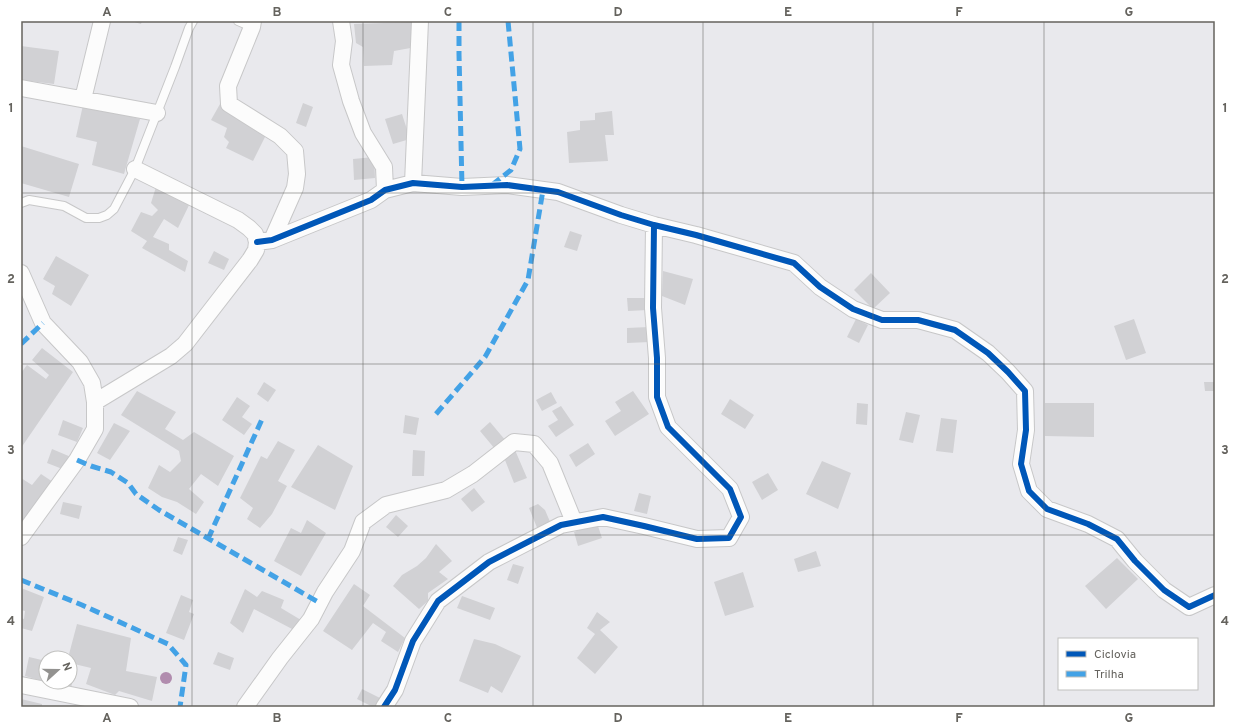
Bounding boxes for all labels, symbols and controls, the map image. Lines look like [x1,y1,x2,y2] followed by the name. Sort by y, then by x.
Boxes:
[102,5,112,21] text: A
[273,5,282,21] text: B
[444,5,452,21] text: C
[613,5,623,21] text: D
[784,5,792,21] text: E
[955,5,963,21] text: F
[1125,5,1134,21] text: G
[8,101,14,117] text: 1
[1222,101,1228,117] text: 1
[7,272,15,288] text: 2
[1221,272,1229,288] text: 2
[7,443,15,459] text: 3
[1221,443,1229,459] text: 3
[7,614,15,630] text: 4
[1221,614,1229,630] text: 4
[1058,638,1198,690] legend
[1094,647,1136,663] text: Ciclovia
[38,650,78,690] north arrow
[58,661,74,673] text: N
[1094,667,1124,683] text: Trilha
[102,711,112,727] text: A
[273,711,282,727] text: B
[444,711,452,727] text: C
[613,711,623,727] text: D
[784,711,792,727] text: E
[955,711,963,727] text: F
[1125,711,1134,727] text: G

